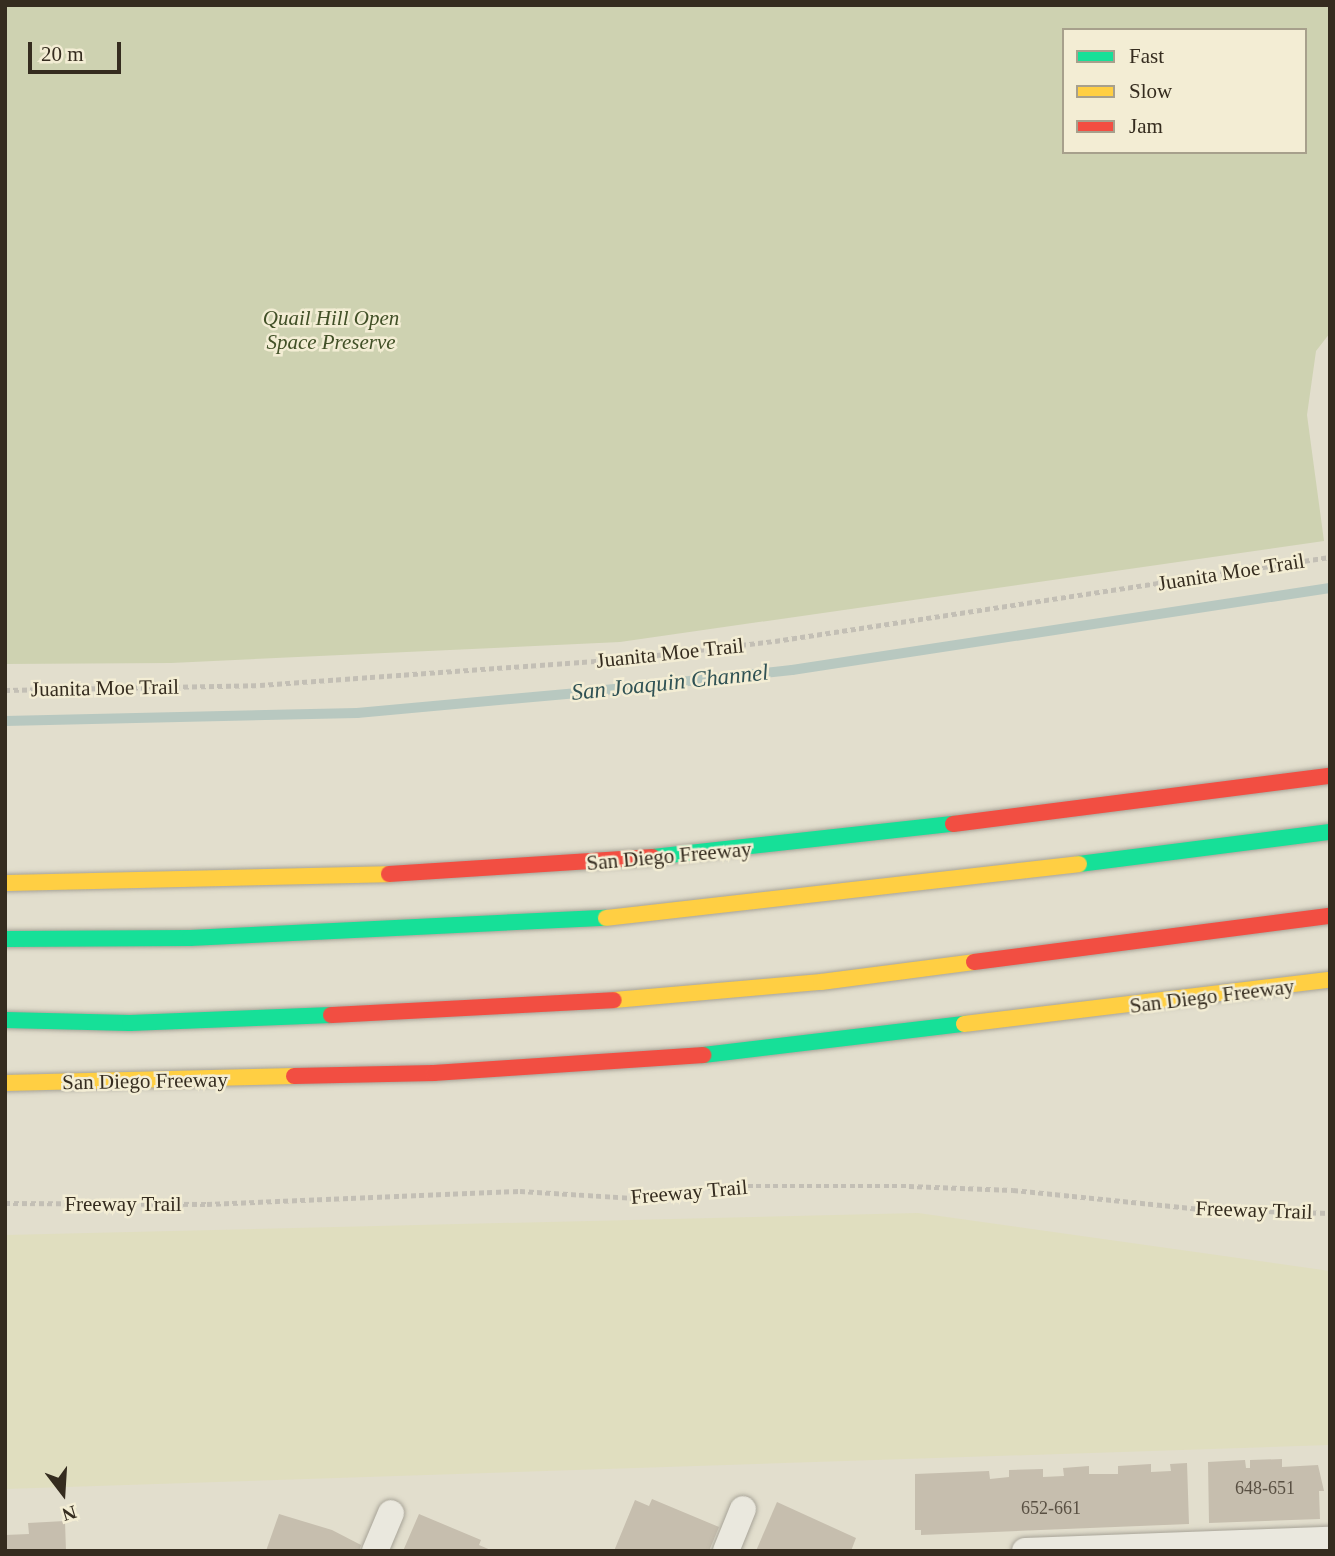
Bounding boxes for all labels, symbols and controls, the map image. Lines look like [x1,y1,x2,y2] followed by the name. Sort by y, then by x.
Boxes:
[32,28,124,72] scale bar
[1062,28,1307,154] legend
[41,42,84,66] text: 20 m
[1129,44,1164,68] text: Fast
[1129,79,1172,103] text: Slow
[1129,114,1163,138] text: Jam
[263,305,399,355] park label: Quail Hill Open Space Preserve
[1156,548,1306,596] street label: Juanita Moe Trail
[595,633,745,673] street label: Juanita Moe Trail
[570,659,770,707] water label: San Joaquin Channel
[31,674,179,702] street label: Juanita Moe Trail
[585,836,753,876] street label: San Diego Freeway
[1128,973,1296,1019] street label: San Diego Freeway
[62,1067,228,1095] street label: San Diego Freeway
[629,1174,749,1210] street label: Freeway Trail
[64,1191,182,1217] street label: Freeway Trail
[1195,1195,1313,1225] street label: Freeway Trail
[28,1458,98,1528] north arrow
[1235,1477,1295,1499] house number: 648-651
[1021,1497,1081,1519] house number: 652-661
[60,1502,79,1526] text: N

